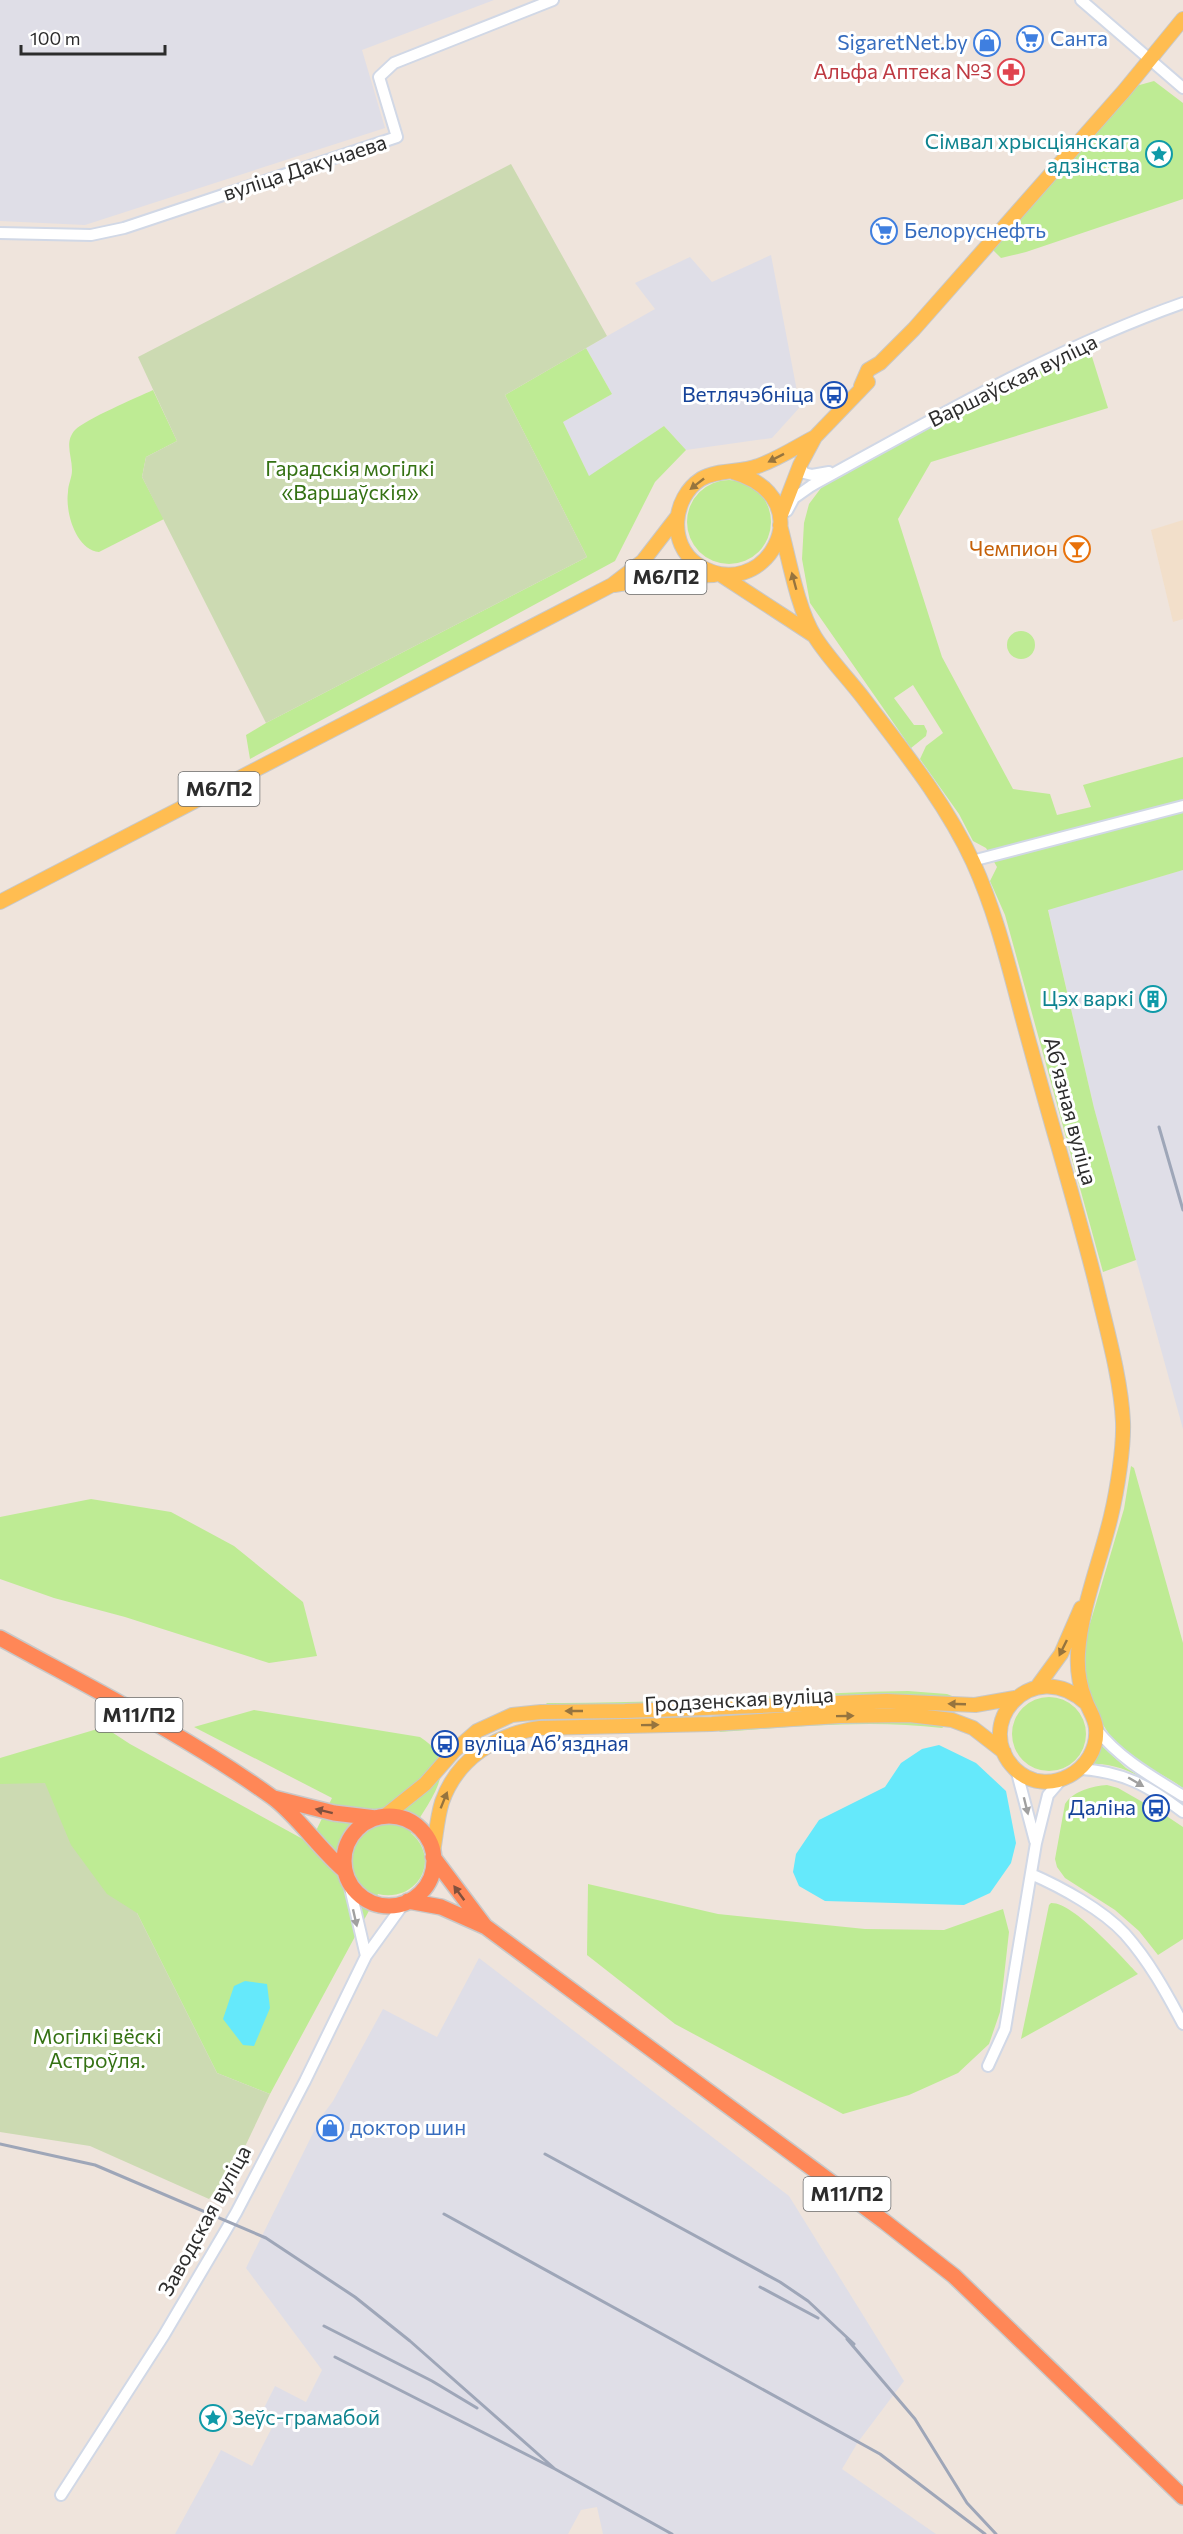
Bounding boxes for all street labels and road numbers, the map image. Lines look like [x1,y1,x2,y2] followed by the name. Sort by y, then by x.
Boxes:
[220,128,389,205] street label: вуліца Дакучаева
[924,328,1101,431] street label: Варшаўская вуліца
[626,560,706,594] road number: М6/П2
[178,772,260,806] road number: М6/П2
[1040,1034,1103,1188] street label: Абʼязная вуліца
[644,1681,834,1716] street label: Гродзенская вуліца
[96,1698,182,1732] road number: М11/П2
[152,2141,255,2300] street label: Заводская вуліца
[804,2177,890,2211] road number: М11/П2

